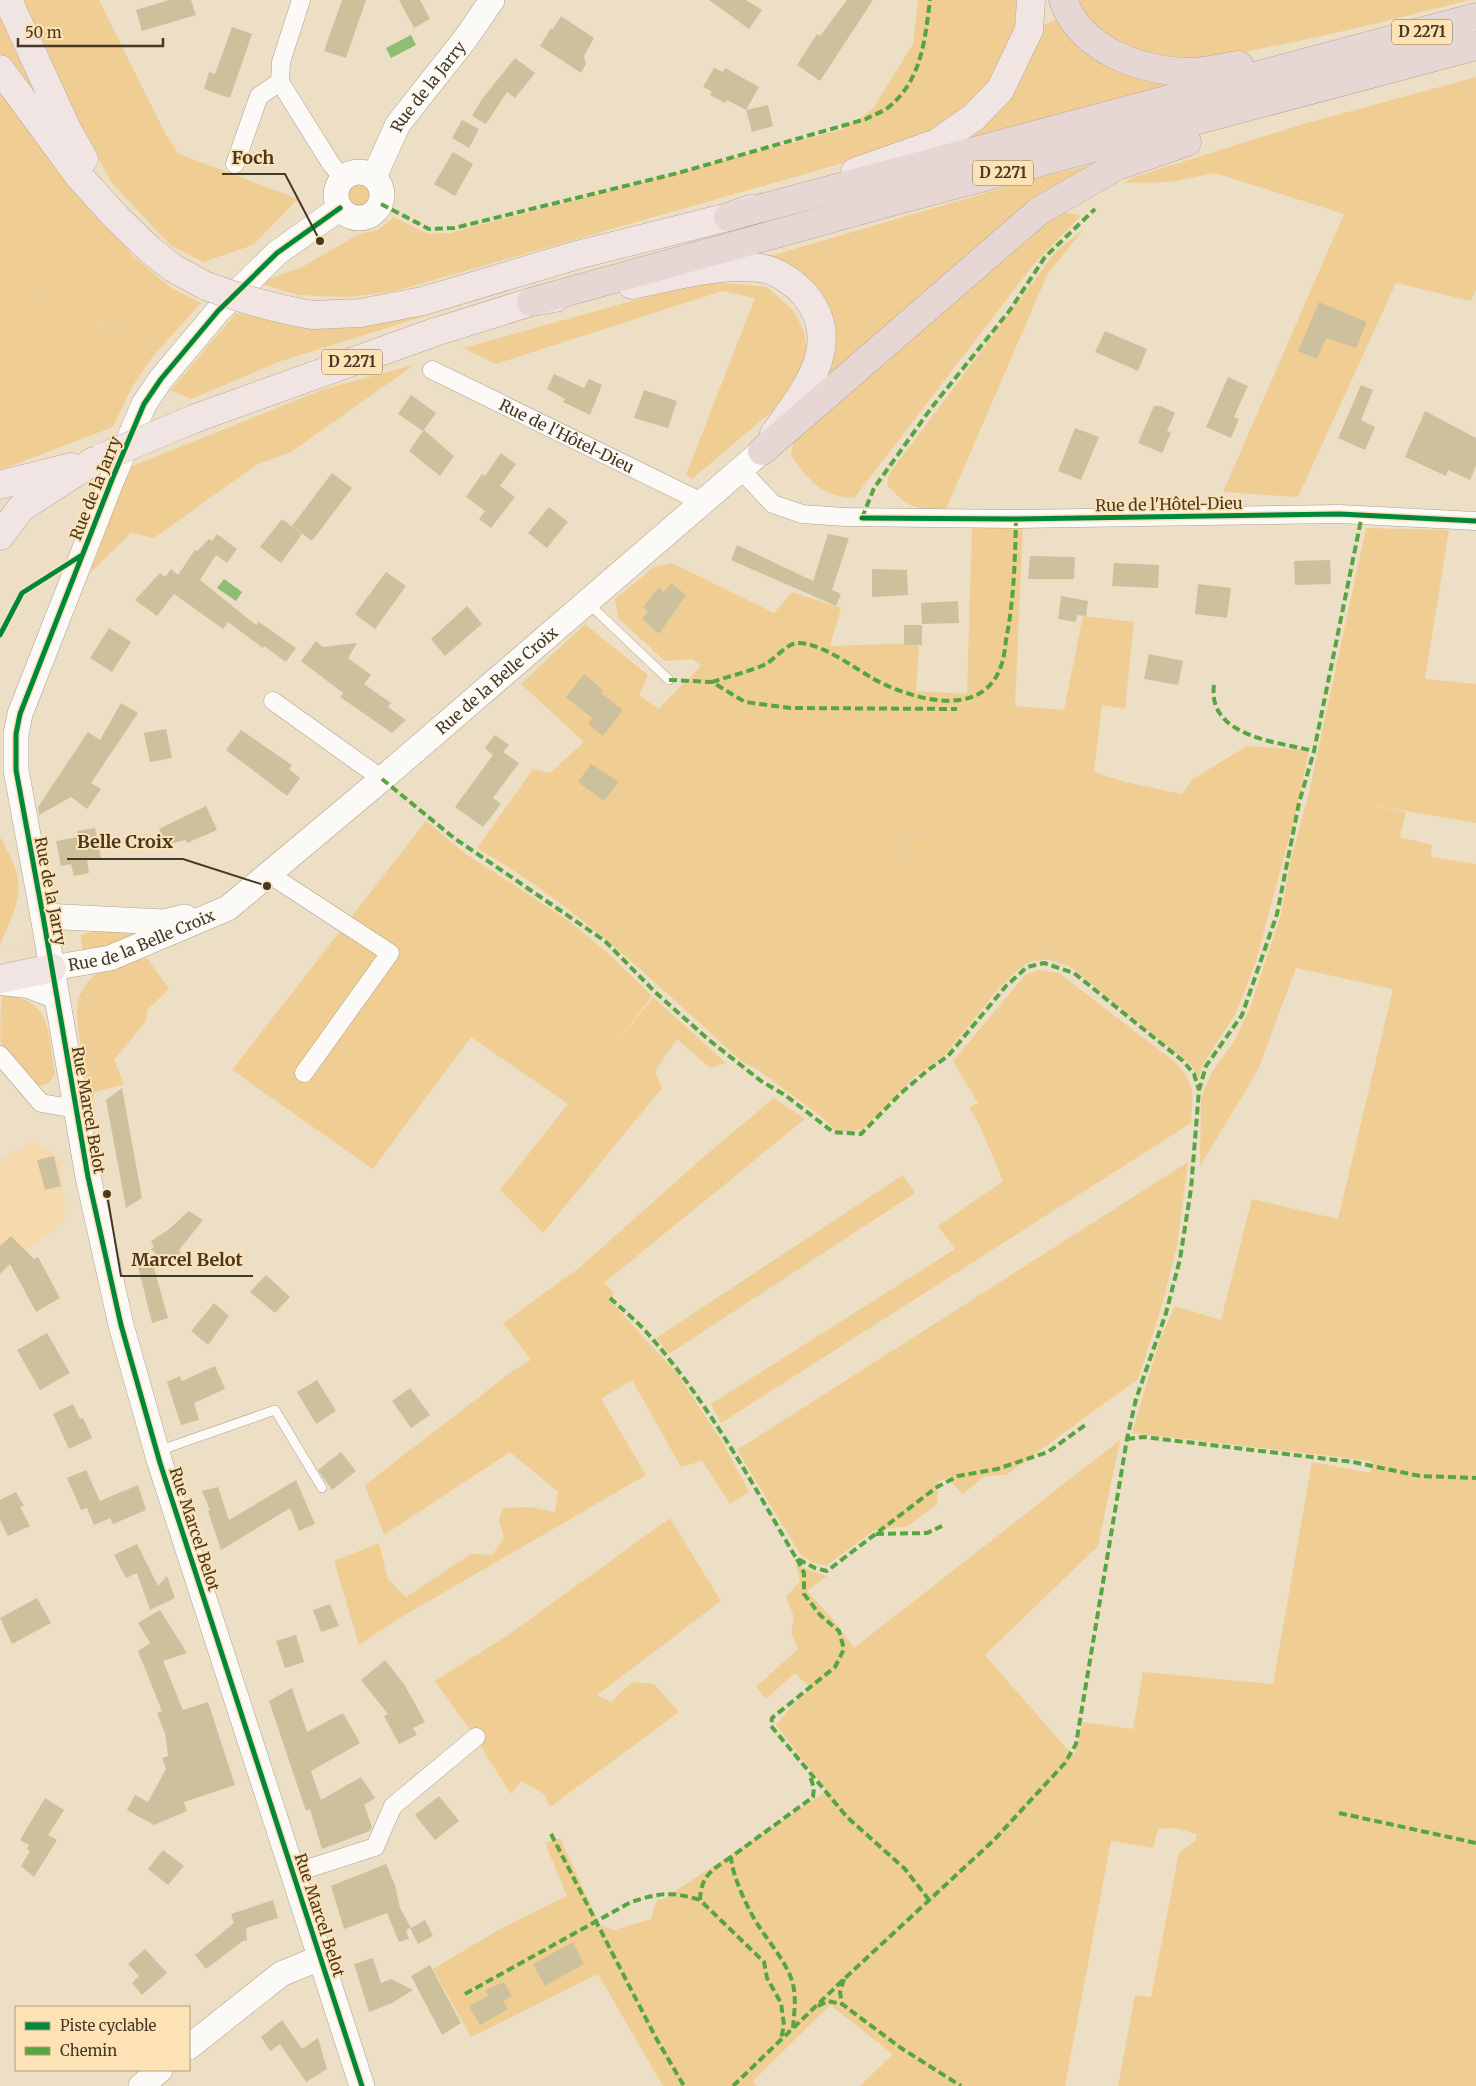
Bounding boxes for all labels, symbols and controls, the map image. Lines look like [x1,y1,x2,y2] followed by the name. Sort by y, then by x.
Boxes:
[18,15,162,47] scale bar
[1392,20,1452,44] road number: D 2271
[25,23,62,42] text: 50 m
[386,36,470,135] street label: Rue de la Jarry
[222,141,285,174] callout: Foch
[232,146,274,169] text: Foch
[973,160,1033,186] road number: D 2271
[322,350,382,374] road number: D 2271
[496,394,638,477] street label: Rue de l'Hôtel-Dieu
[65,432,125,543] street label: Rue de la Jarry
[1095,493,1243,515] street label: Rue de l'Hôtel-Dieu
[431,622,562,738] street label: Rue de la Belle Croix
[67,826,183,859] callout: Belle Croix
[77,830,173,853] text: Belle Croix
[31,835,71,948] street label: Rue de la Jarry
[67,905,218,975] street label: Rue de la Belle Croix
[68,1045,110,1176] street label: Rue Marcel Belot
[121,1243,253,1276] callout: Marcel Belot
[131,1248,244,1271] text: Marcel Belot
[166,1464,225,1594] street label: Rue Marcel Belot
[291,1850,350,1980] street label: Rue Marcel Belot
[15,2006,190,2071] legend
[60,2016,157,2035] text: Piste cyclable
[60,2041,117,2060] text: Chemin

